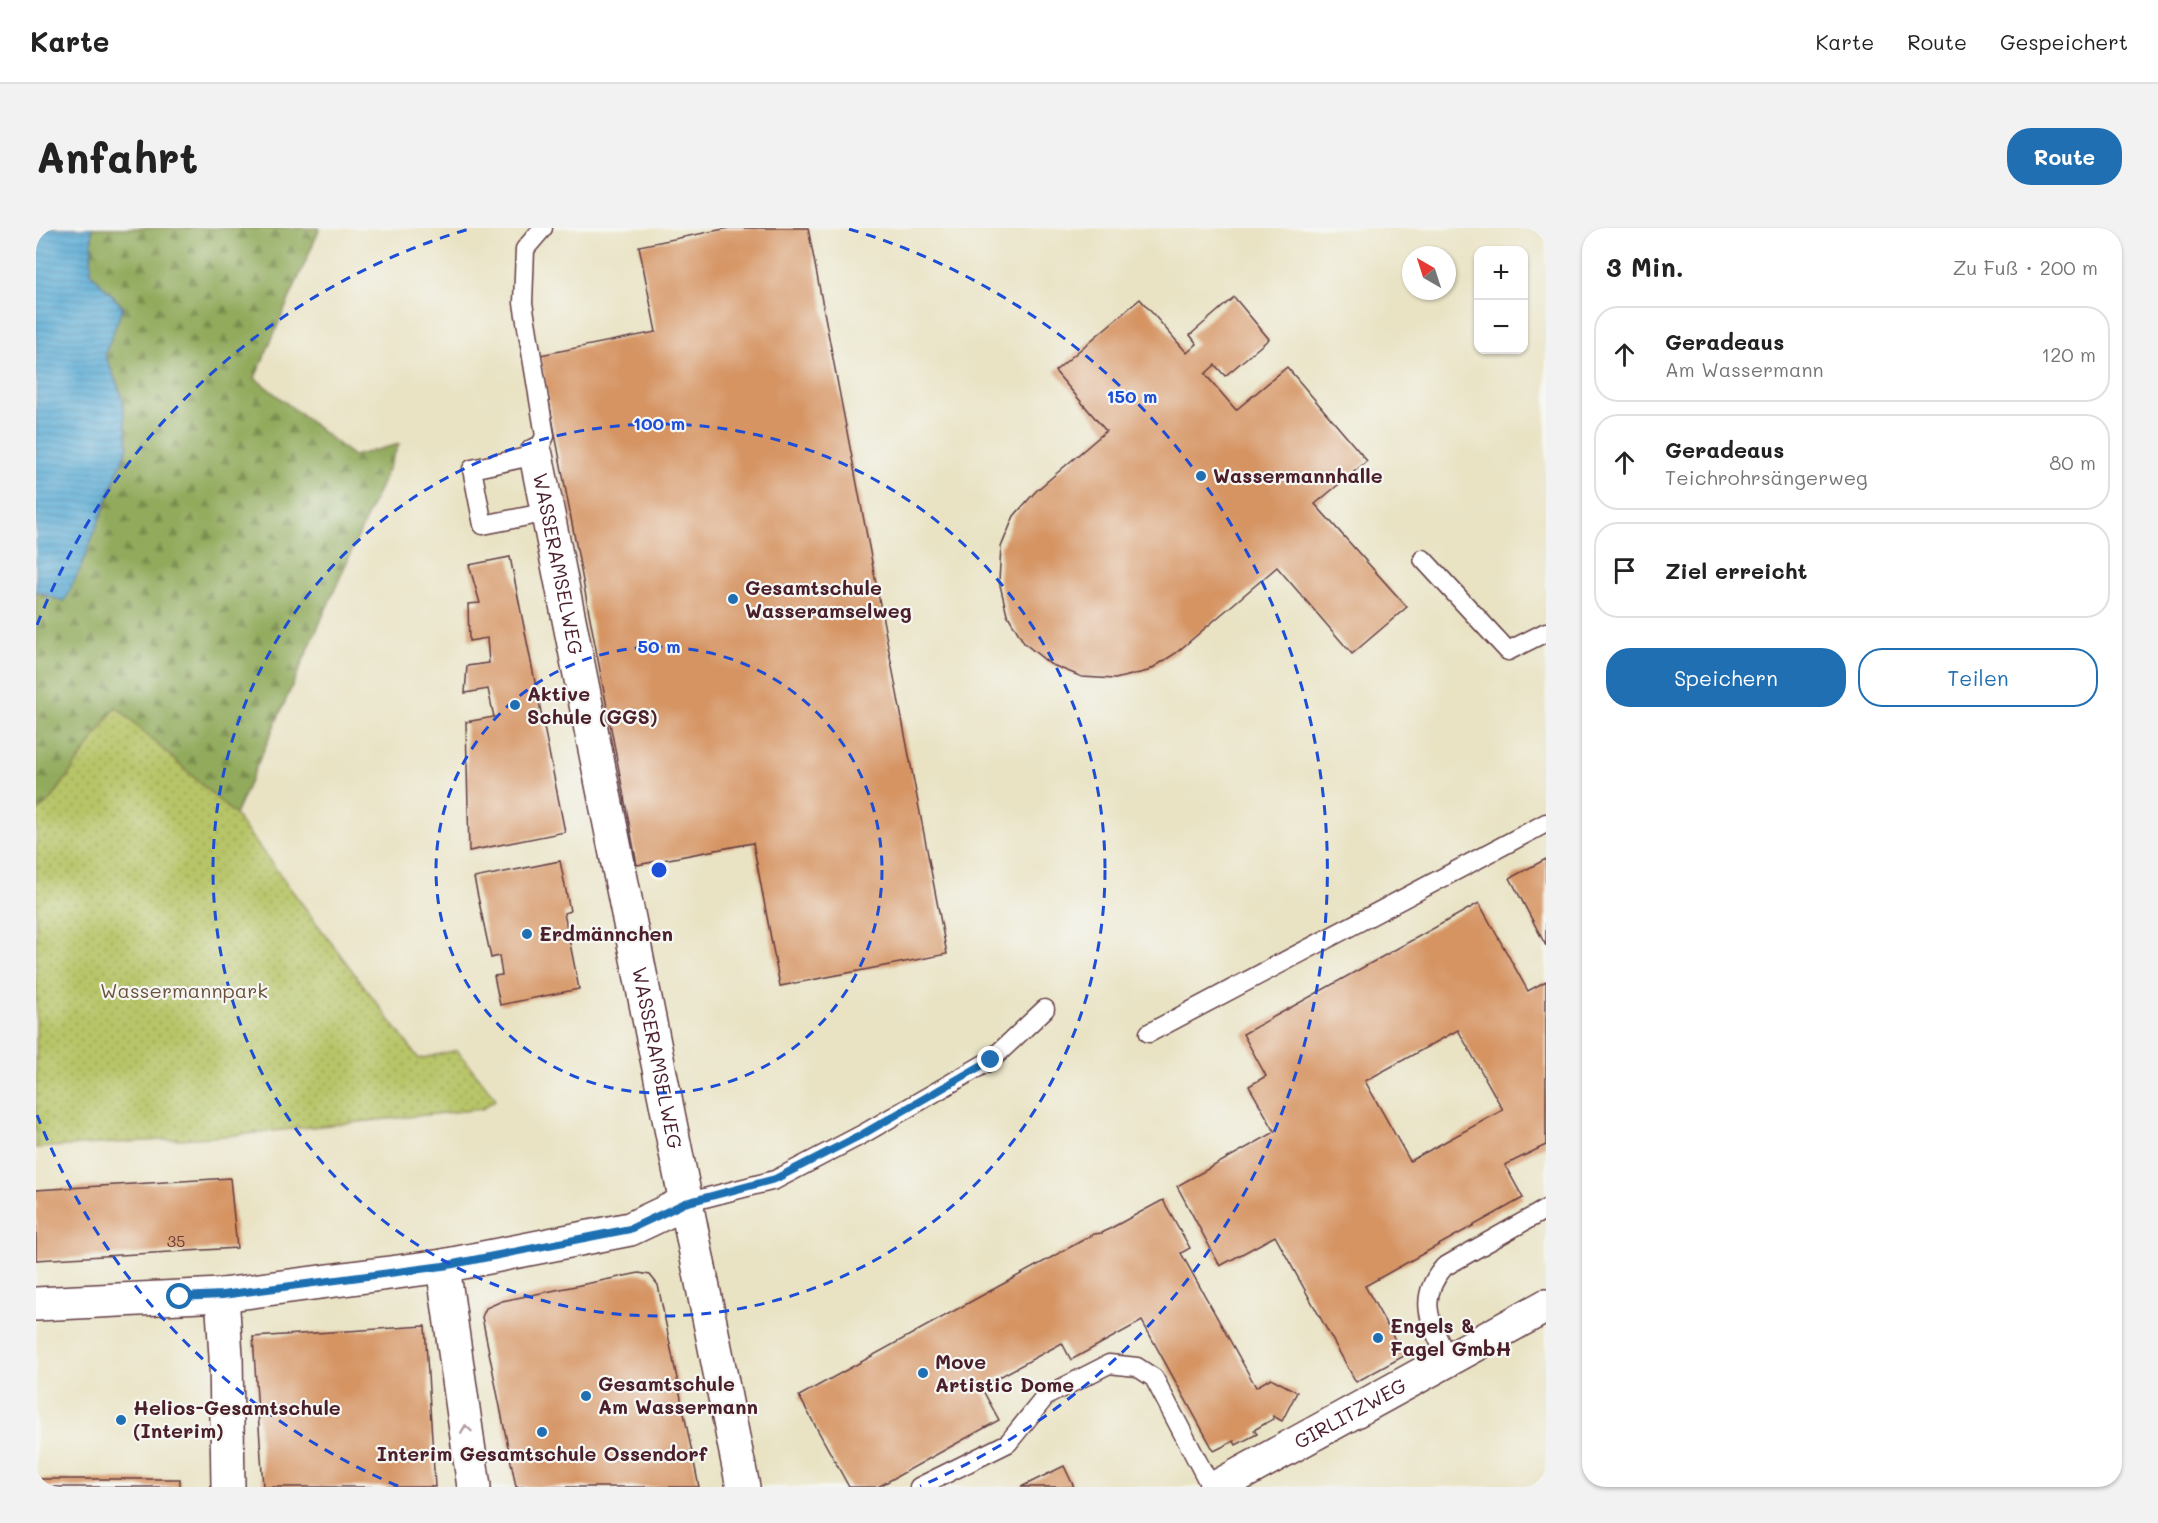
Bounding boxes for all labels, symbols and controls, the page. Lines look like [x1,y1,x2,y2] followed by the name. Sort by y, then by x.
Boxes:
[30,23,109,59] text: Karte
[1816,28,1874,55] text: Karte
[1907,28,1967,55] text: Route
[2000,28,2128,55] text: Gespeichert
[2007,128,2122,185] button: Route
[36,129,198,184] text: Anfahrt
[1402,246,1456,300] north arrow
[1474,246,1528,354] map controls
[1474,246,1528,300] button: +
[1606,250,1684,284] text: 3 Min.
[1953,254,2098,280] text: Zu Fuß · 200 m
[1474,300,1528,354] button: −
[1665,327,1784,356] text: Geradeaus
[1608,338,1641,371] icon: ahead
[2041,341,2096,367] text: 120 m
[1665,356,1824,382] text: Am Wassermann
[1107,384,1157,408] text: 150 m
[633,411,685,435] text: 100 m
[1665,435,1784,464] text: Geradeaus
[1608,446,1641,479] icon: ahead
[2049,449,2096,475] text: 80 m
[1213,462,1383,488] place label: Wassermannhalle
[1665,464,1868,490] text: Teichrohrsängerweg
[1194,469,1208,483] marker: Wassermannhalle
[528,470,590,657] street label: WASSERAMSELWEG
[1608,554,1641,587] icon: arrive
[1665,556,1807,585] text: Ziel erreicht
[745,574,912,623] place label: Gesamtschule Wasseramselweg
[726,592,740,606] marker: Gesamtschule Wasseramselweg
[638,634,680,658] text: 50 m
[1606,648,1846,707] button: Speichern
[1858,648,2098,707] button: Teilen
[527,680,657,729] place label: Aktive Schule (GGS)
[508,698,522,712] marker: Aktive Schule (GGS)
[649,860,669,880] centre of rings
[539,920,673,946] place label: Erdmännchen
[520,927,534,941] marker: Erdmännchen
[627,964,689,1151] street label: WASSERAMSELWEG
[100,977,268,1003] park label: Wassermannpark
[977,1046,1003,1072] route end
[167,1230,185,1251] house number: 35
[166,1283,192,1309] route start
[1390,1312,1512,1361] place label: Engels & Fagel GmbH
[1371,1331,1385,1345] marker: Engels & Fagel GmbH
[935,1348,1074,1397] place label: Move Artistic Dome
[916,1366,930,1380] marker: Move Artistic Dome
[598,1370,758,1419] place label: Gesamtschule Am Wassermann
[1289,1371,1411,1454] street label: GIRLITZWEG
[579,1389,593,1403] marker: Gesamtschule Am Wassermann
[133,1394,341,1443] place label: Helios-Gesamtschule (Interim)
[114,1413,128,1427] marker: Helios-Gesamtschule (Interim)
[460,1424,472,1434] one-way arrow
[535,1425,549,1439] marker: Interim Gesamtschule Ossendorf
[377,1440,708,1466] place label: Interim Gesamtschule Ossendorf

